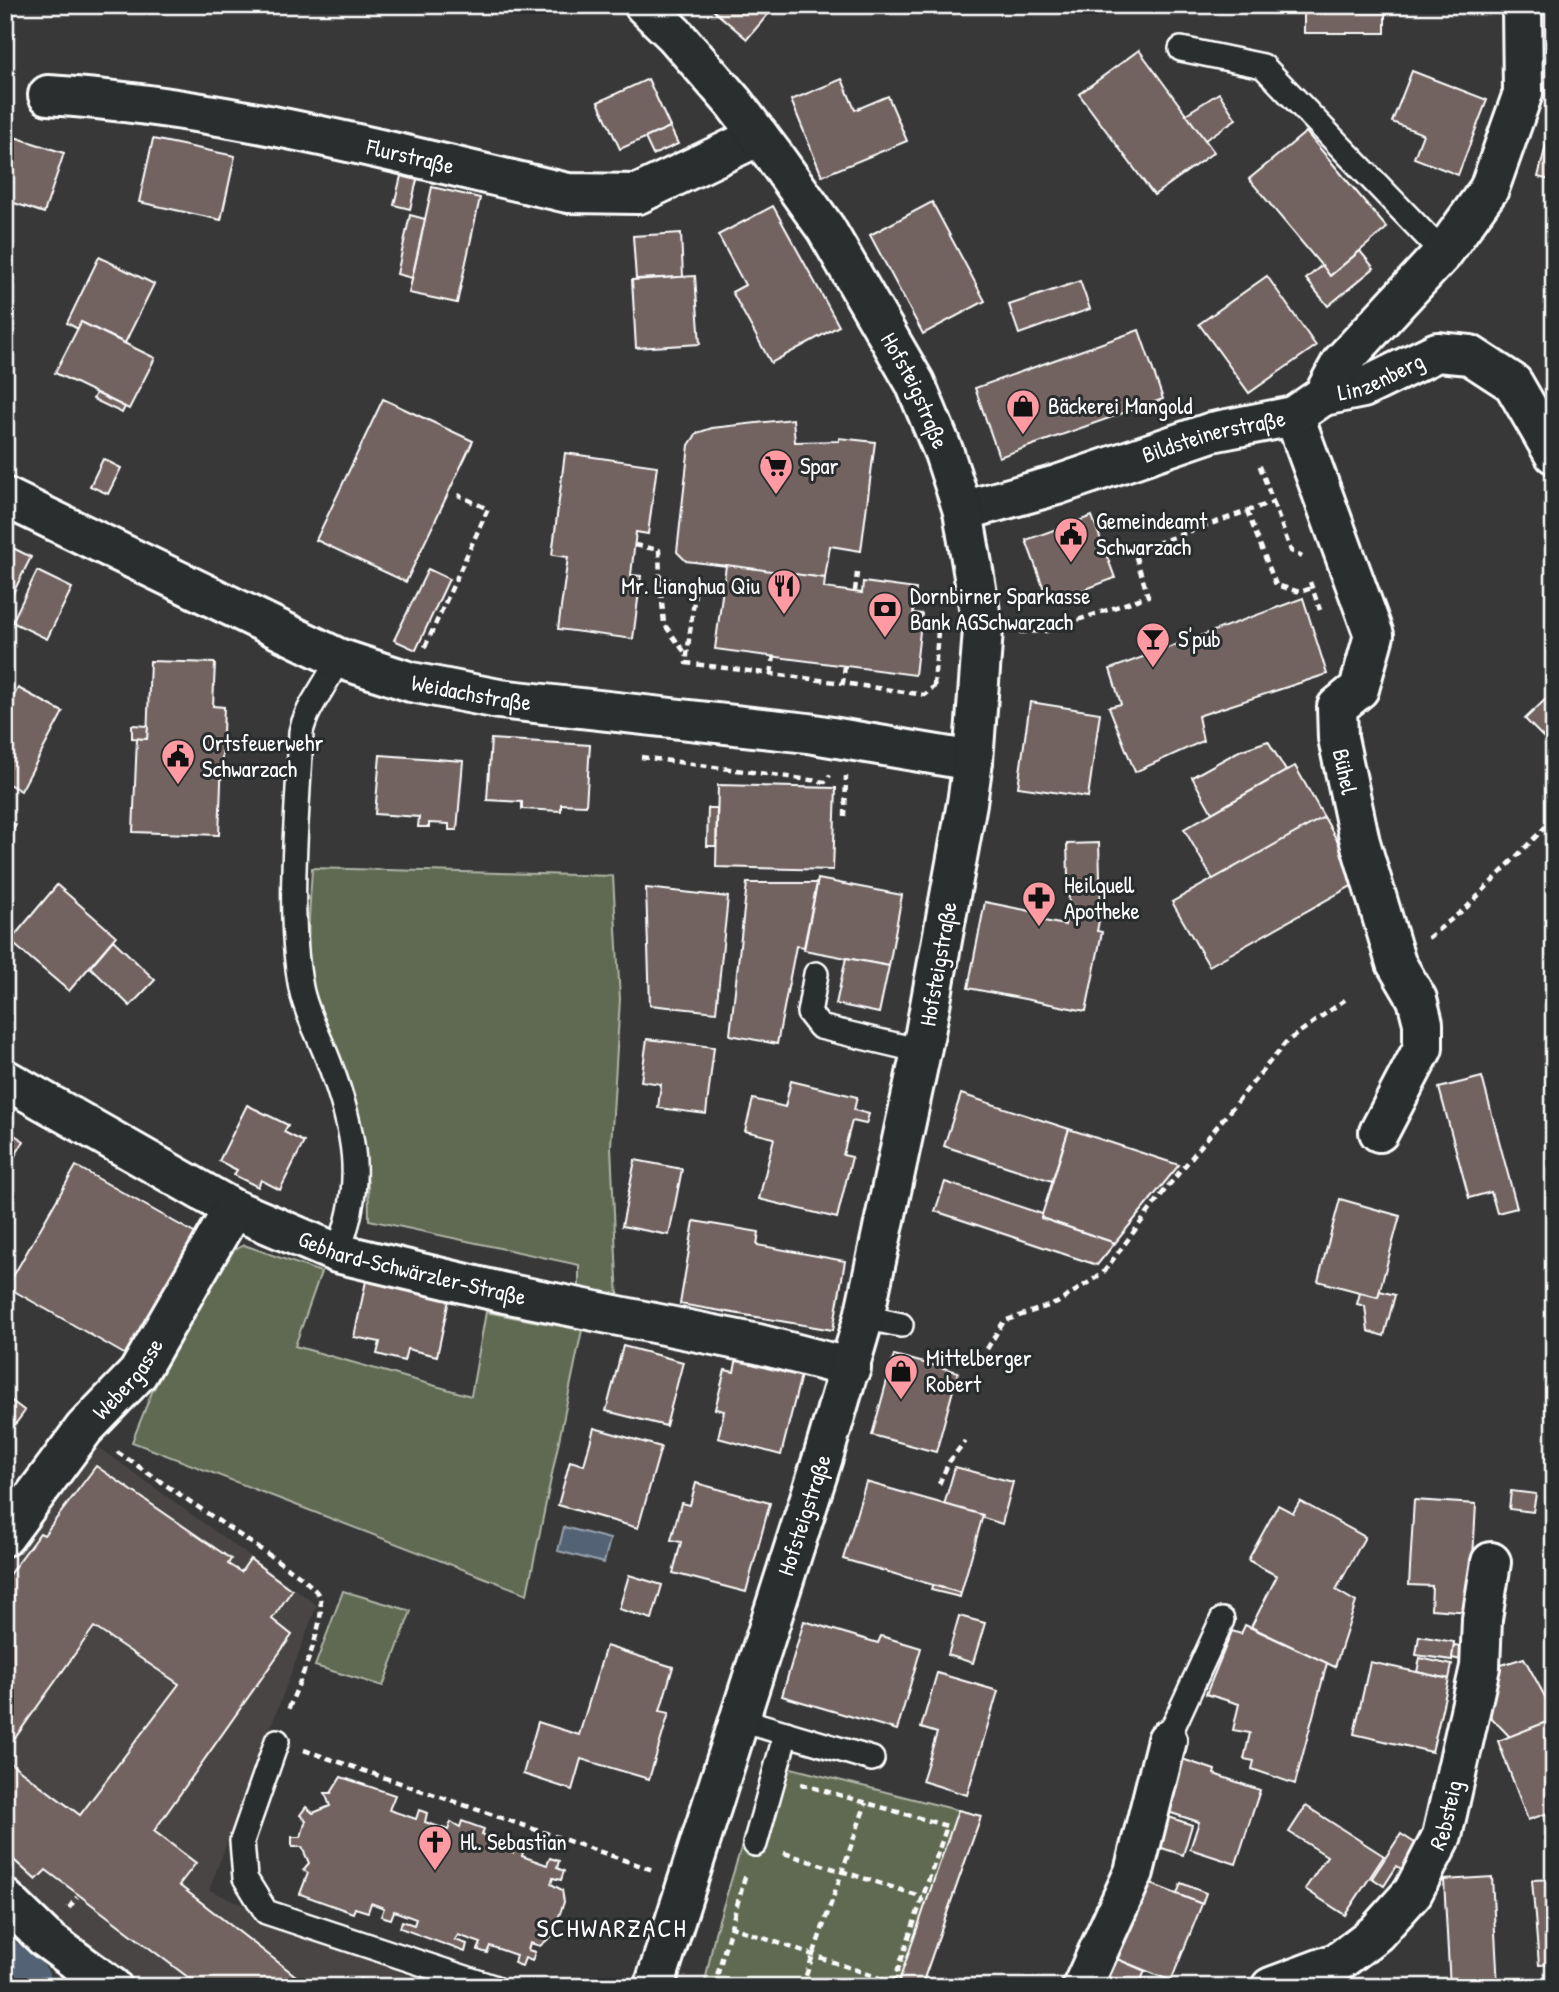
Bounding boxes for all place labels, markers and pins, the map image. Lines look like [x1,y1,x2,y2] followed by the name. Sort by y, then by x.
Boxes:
[1004,387,1042,436] shop icon: Bäckerei Mangold
[1048,390,1192,421] place label: Bäckerei Mangold
[757,447,795,496] supermarket icon: Spar
[800,450,838,481] place label: Spar
[1096,505,1208,562] place label: Gemeindeamt Schwarzach
[1052,515,1090,564] public building icon: Gemeindeamt Schwarzach
[765,567,803,616] restaurant icon: Mr. Lianghua Qiu
[621,570,760,601] place label: Mr. Lianghua Qiu
[910,580,1090,637] place label: Dornbirner Sparkasse Bank AGSchwarzach
[866,590,904,639] bank icon: Dornbirner Sparkasse Bank AGSchwarzach
[1134,620,1172,669] bar icon: S'pub
[1178,623,1221,654] place label: S'pub
[202,727,323,784] place label: Ortsfeuerwehr Schwarzach
[159,737,197,786] public building icon: Ortsfeuerwehr Schwarzach
[1064,869,1140,926] place label: Heilquell Apotheke
[1020,879,1058,928] pharmacy icon: Heilquell Apotheke
[926,1342,1032,1399] place label: Mittelberger Robert
[882,1352,920,1401] shop icon: Mittelberger Robert
[416,1823,454,1872] church icon: Hl. Sebastian
[460,1826,567,1857] place label: Hl. Sebastian

